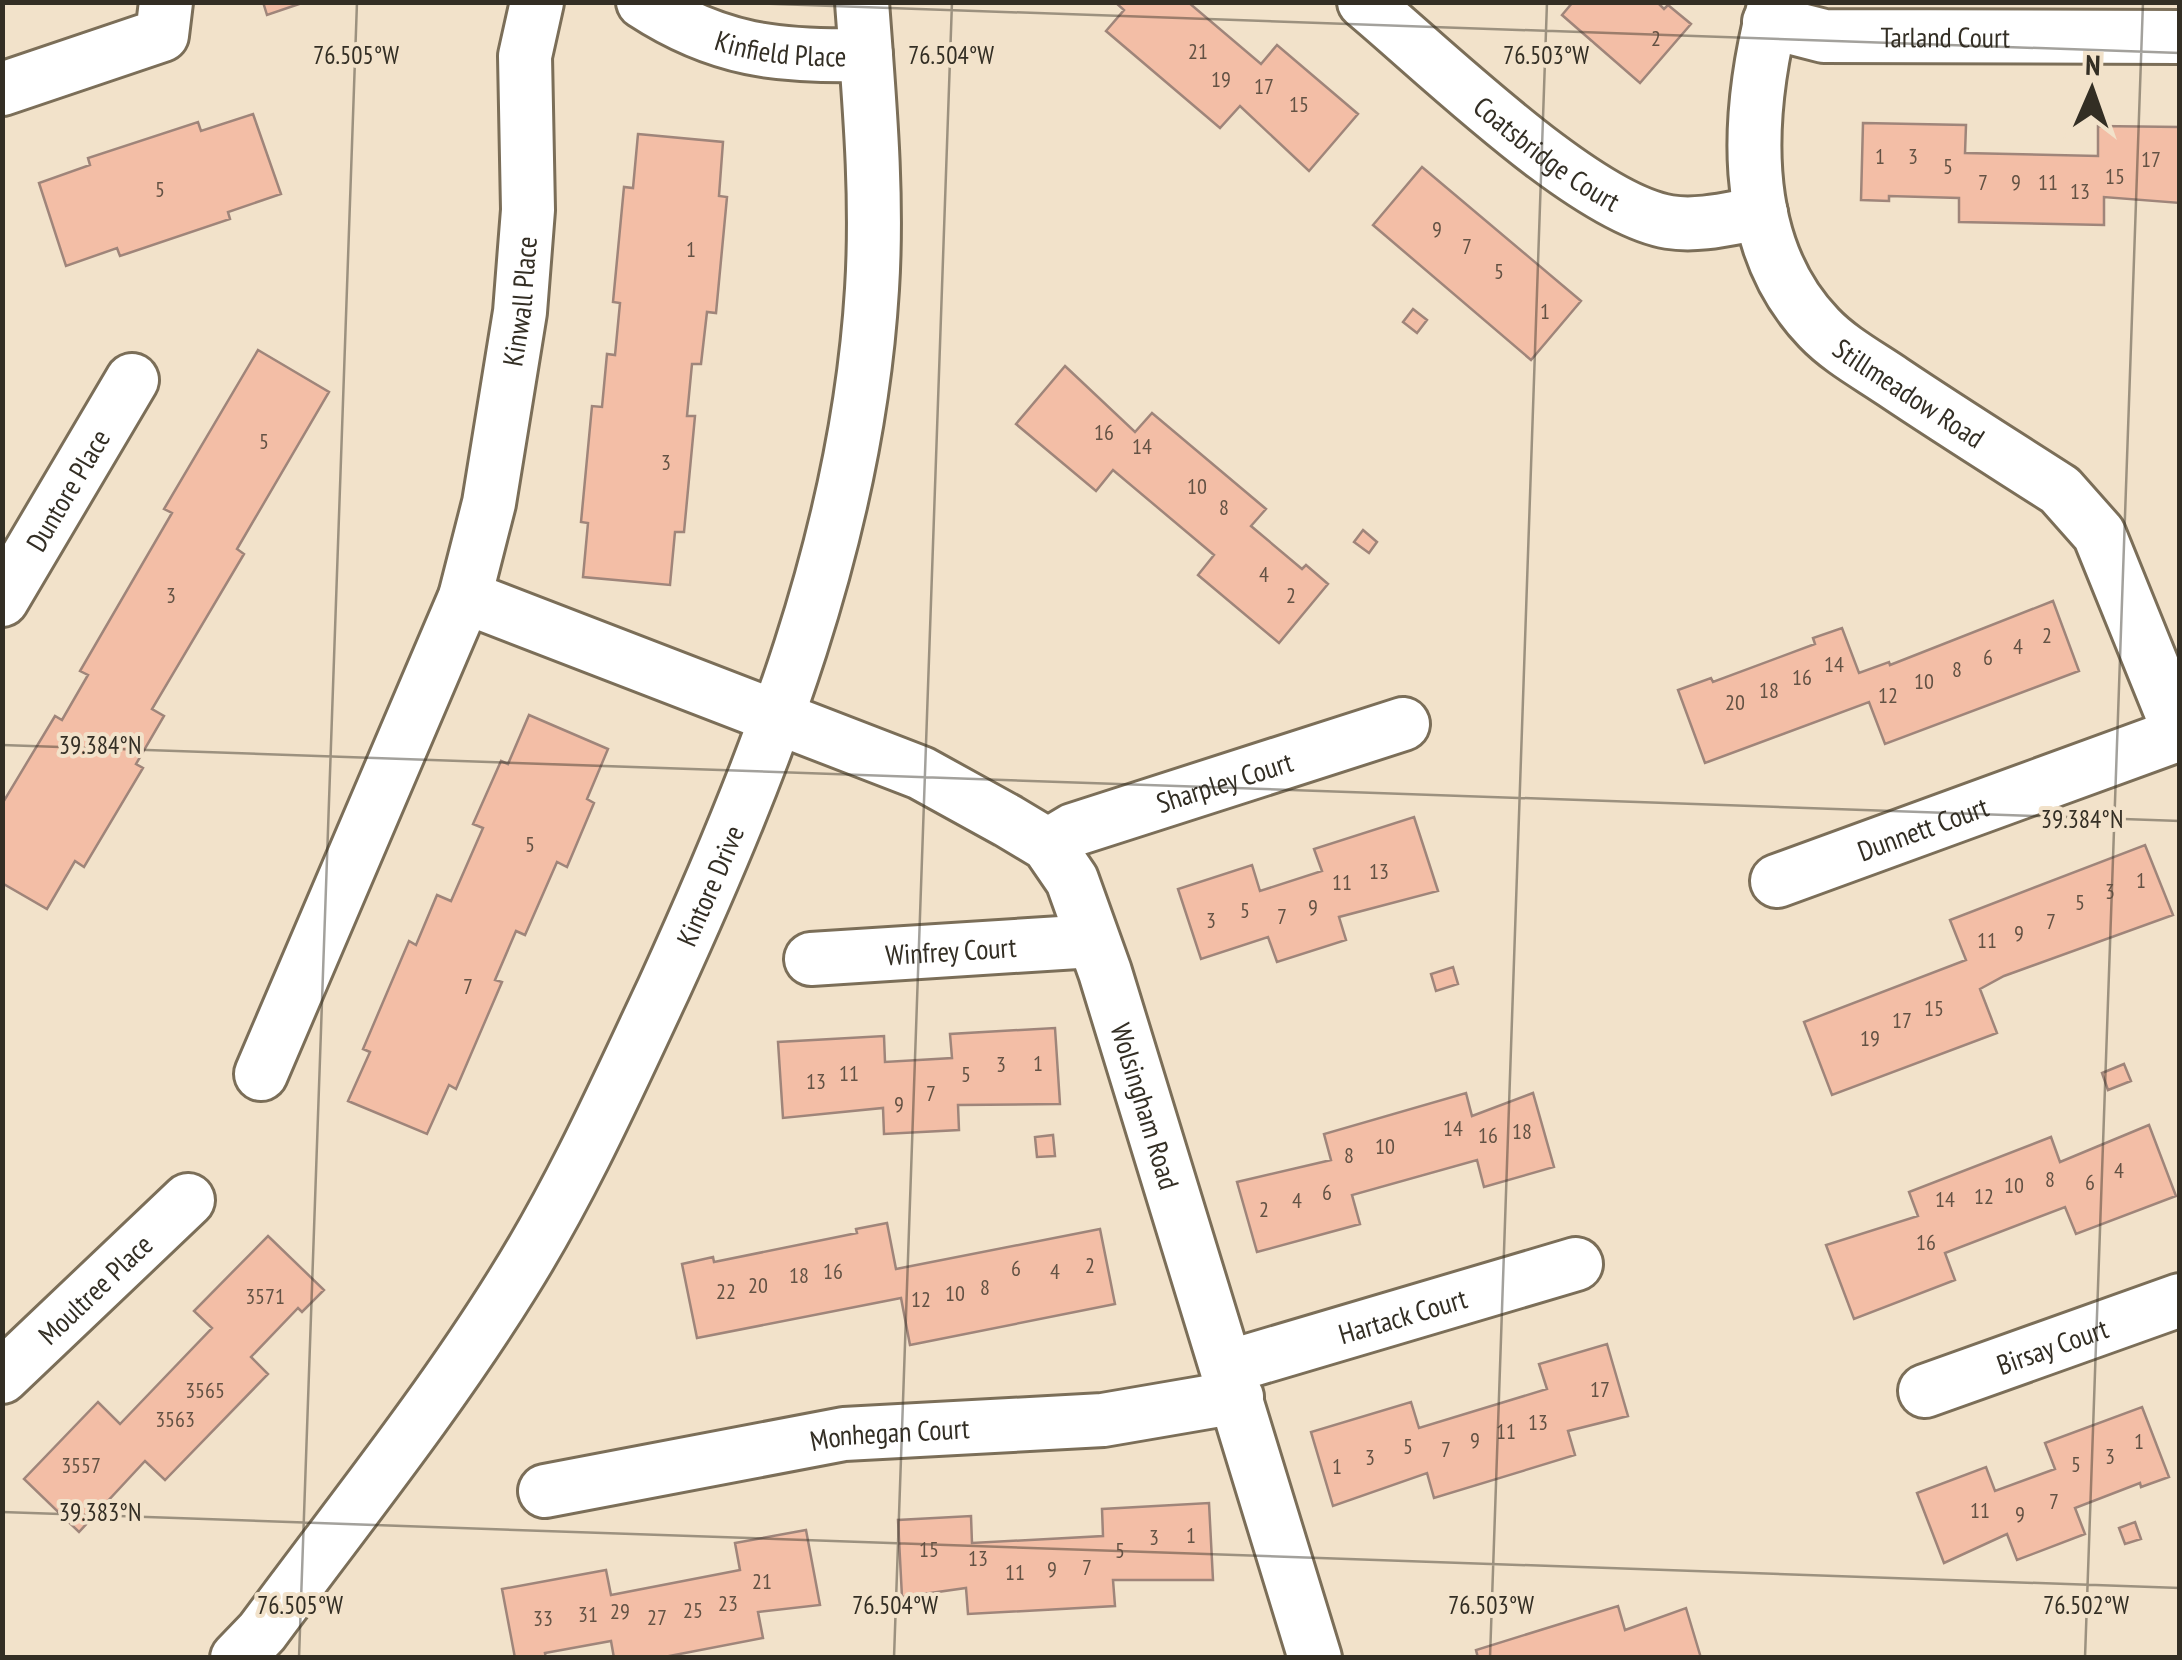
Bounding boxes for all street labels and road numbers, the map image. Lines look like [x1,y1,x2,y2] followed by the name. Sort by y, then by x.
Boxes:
[1880,18,2010,55] street label: Tarland Court
[711,21,846,74] street label: Kinfield Place
[1466,87,1627,219] street label: Coatsbridge Court
[493,235,544,369] street label: Kinwall Place
[1826,329,1992,456] street label: Stillmeadow Road
[17,422,117,558] street label: Duntore Place
[1151,742,1297,821] street label: Sharpley Court
[1852,787,1993,869] street label: Dunnett Court
[667,819,752,952] street label: Kintore Drive
[884,927,1018,973] street label: Winfrey Court
[1103,1018,1189,1193] street label: Wolsingham Road
[30,1226,160,1352] street label: Moultree Place
[1334,1279,1471,1352] street label: Hartack Court
[1991,1309,2113,1382] street label: Birsay Court
[807,1409,971,1459] street label: Monhegan Court

